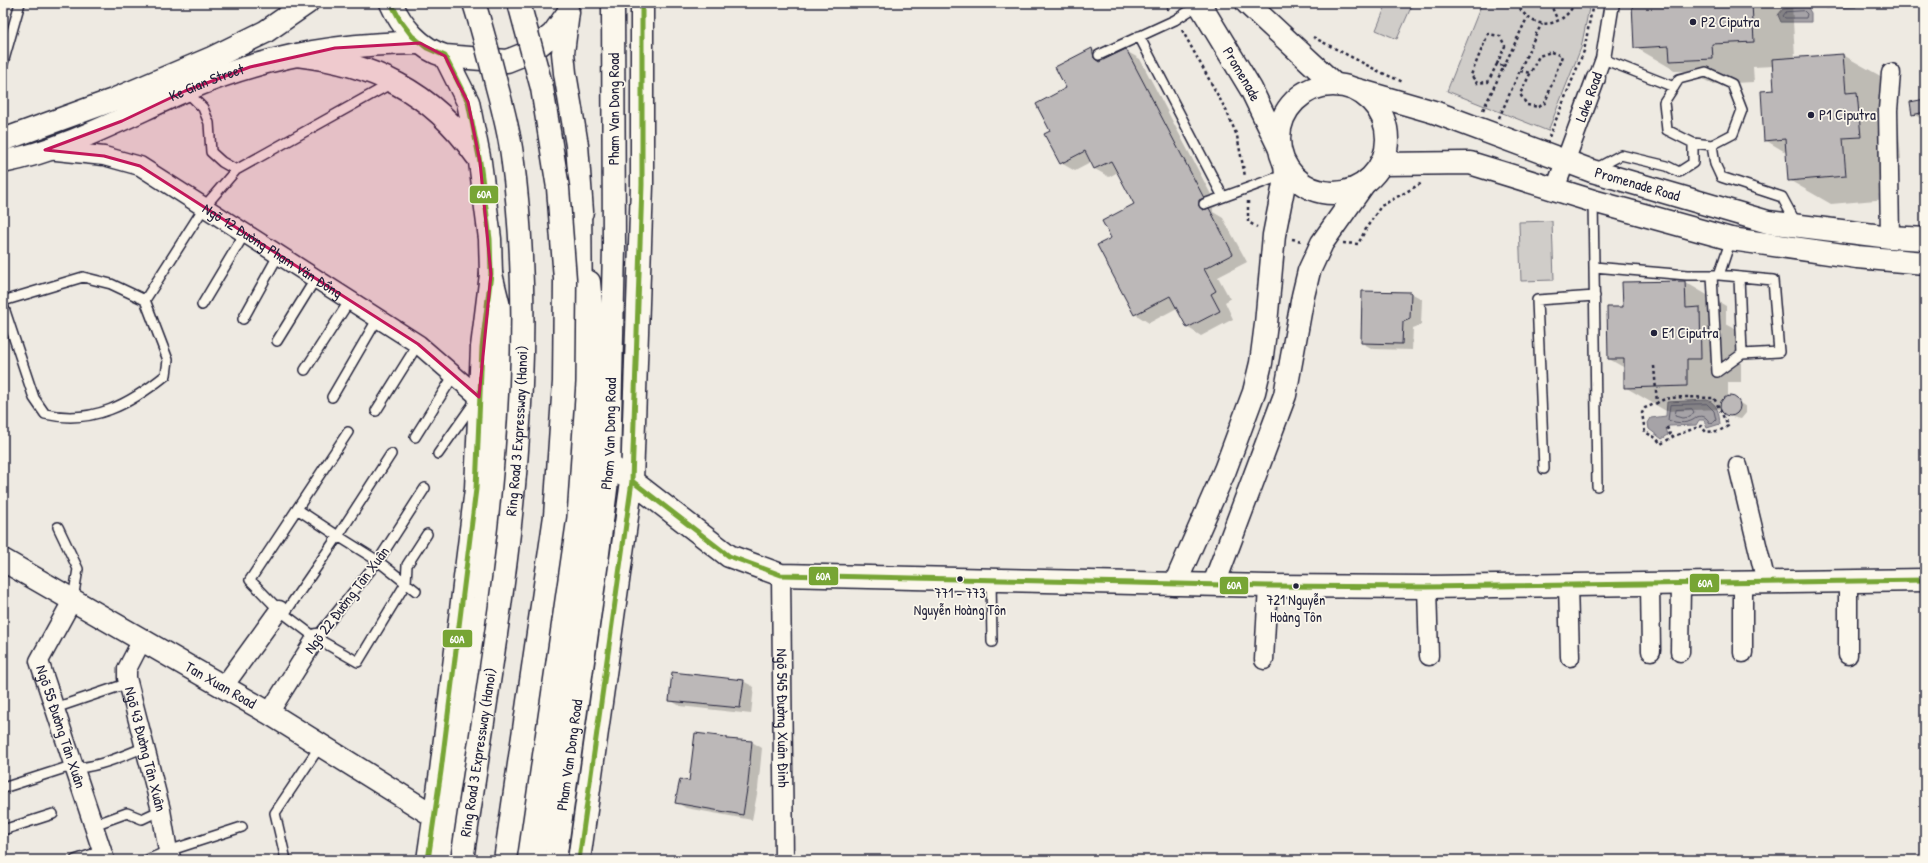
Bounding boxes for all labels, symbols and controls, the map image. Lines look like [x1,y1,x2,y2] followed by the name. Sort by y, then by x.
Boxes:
[1701,11,1760,32] place label: P2 Ciputra
[1688,17,1698,27] marker: P2 Ciputra
[1218,43,1266,105] street label: Promenade
[603,53,624,165] street label: Pham Van Dong Road
[165,58,247,106] street label: Ke Gian Street
[1570,69,1607,125] street label: Lake Road
[1819,104,1876,125] place label: P1 Ciputra
[1806,110,1816,120] marker: P1 Ciputra
[1592,161,1683,206] street label: Promenade Road
[469,185,499,204] line badge: 60A
[477,187,492,201] text: 60A
[199,198,347,303] street label: Ngõ 12 Đường Phạm Văn Đồng
[1662,322,1718,343] place label: E1 Ciputra
[1649,328,1659,338] marker: E1 Ciputra
[500,345,532,517] street label: Ring Road 3 Expressway (Hanoi)
[595,377,621,491] street label: Pham Van Dong Road
[299,541,394,658] street label: Ngõ 22 Đường Tân Xuân
[808,566,839,586] line badge: 60A
[816,569,831,583] text: 60A
[1689,573,1720,593] line badge: 60A
[955,574,965,584] marker: 771 - 773 Nguyễn Hoàng Tôn
[1219,576,1249,595] line badge: 60A
[1698,576,1713,590] text: 60A
[1227,578,1242,592] text: 60A
[1291,581,1301,591] marker: 721 Nguyễn Hoàng Tôn
[914,583,1006,620] place label: 771 - 773 Nguyễn Hoàng Tôn
[1267,590,1325,627] place label: 721 Nguyễn Hoàng Tôn
[442,629,473,648] line badge: 60A
[450,632,465,646] text: 60A
[772,648,794,788] street label: Ngõ 545 Đường Xuân Đỉnh
[181,656,260,714] street label: Tan Xuan Road
[31,662,92,791] street label: Ngõ 55 Đường Tân Xuân
[455,666,501,838] street label: Ring Road 3 Expressway (Hanoi)
[120,684,172,814] street label: Ngõ 43 Đường Tân Xuân
[551,698,587,812] street label: Pham Van Dong Road

